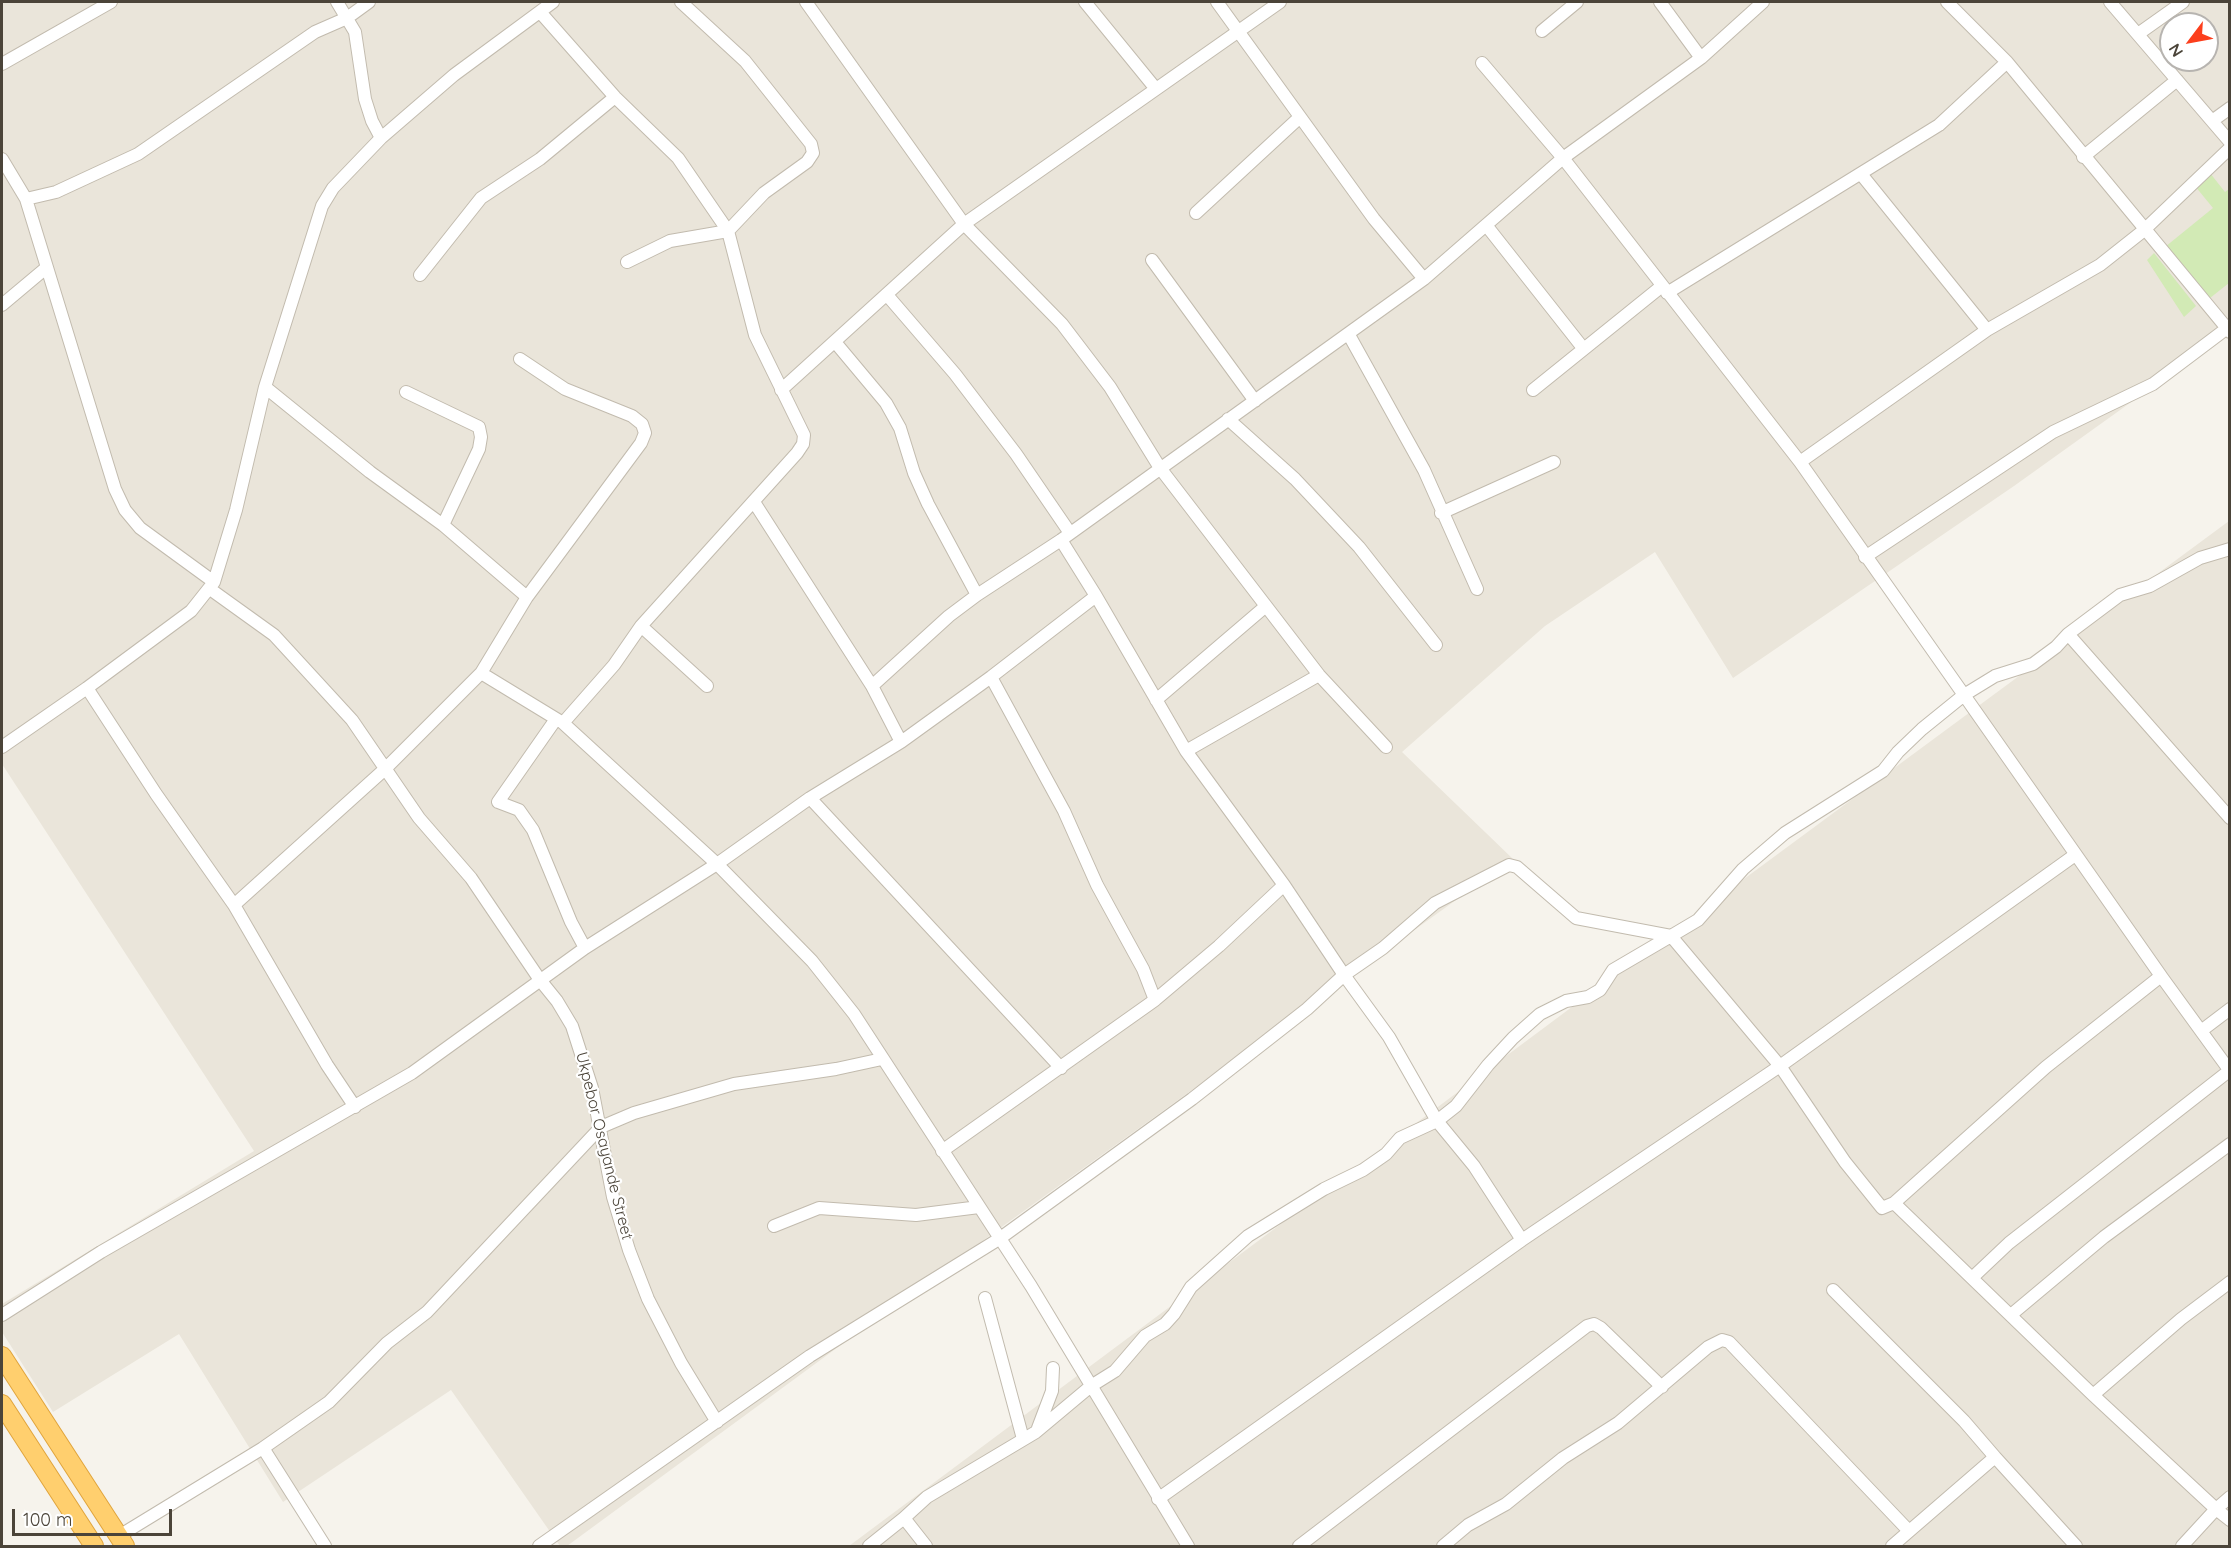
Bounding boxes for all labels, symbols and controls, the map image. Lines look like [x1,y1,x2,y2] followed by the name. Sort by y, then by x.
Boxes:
[2159,12,2219,72] north arrow
[2164,40,2187,61] text: N
[571,1050,637,1242] street label: Ukpebor Osayande Street
[15,1497,176,1535] scale bar
[23,1508,72,1531] text: 100 m

